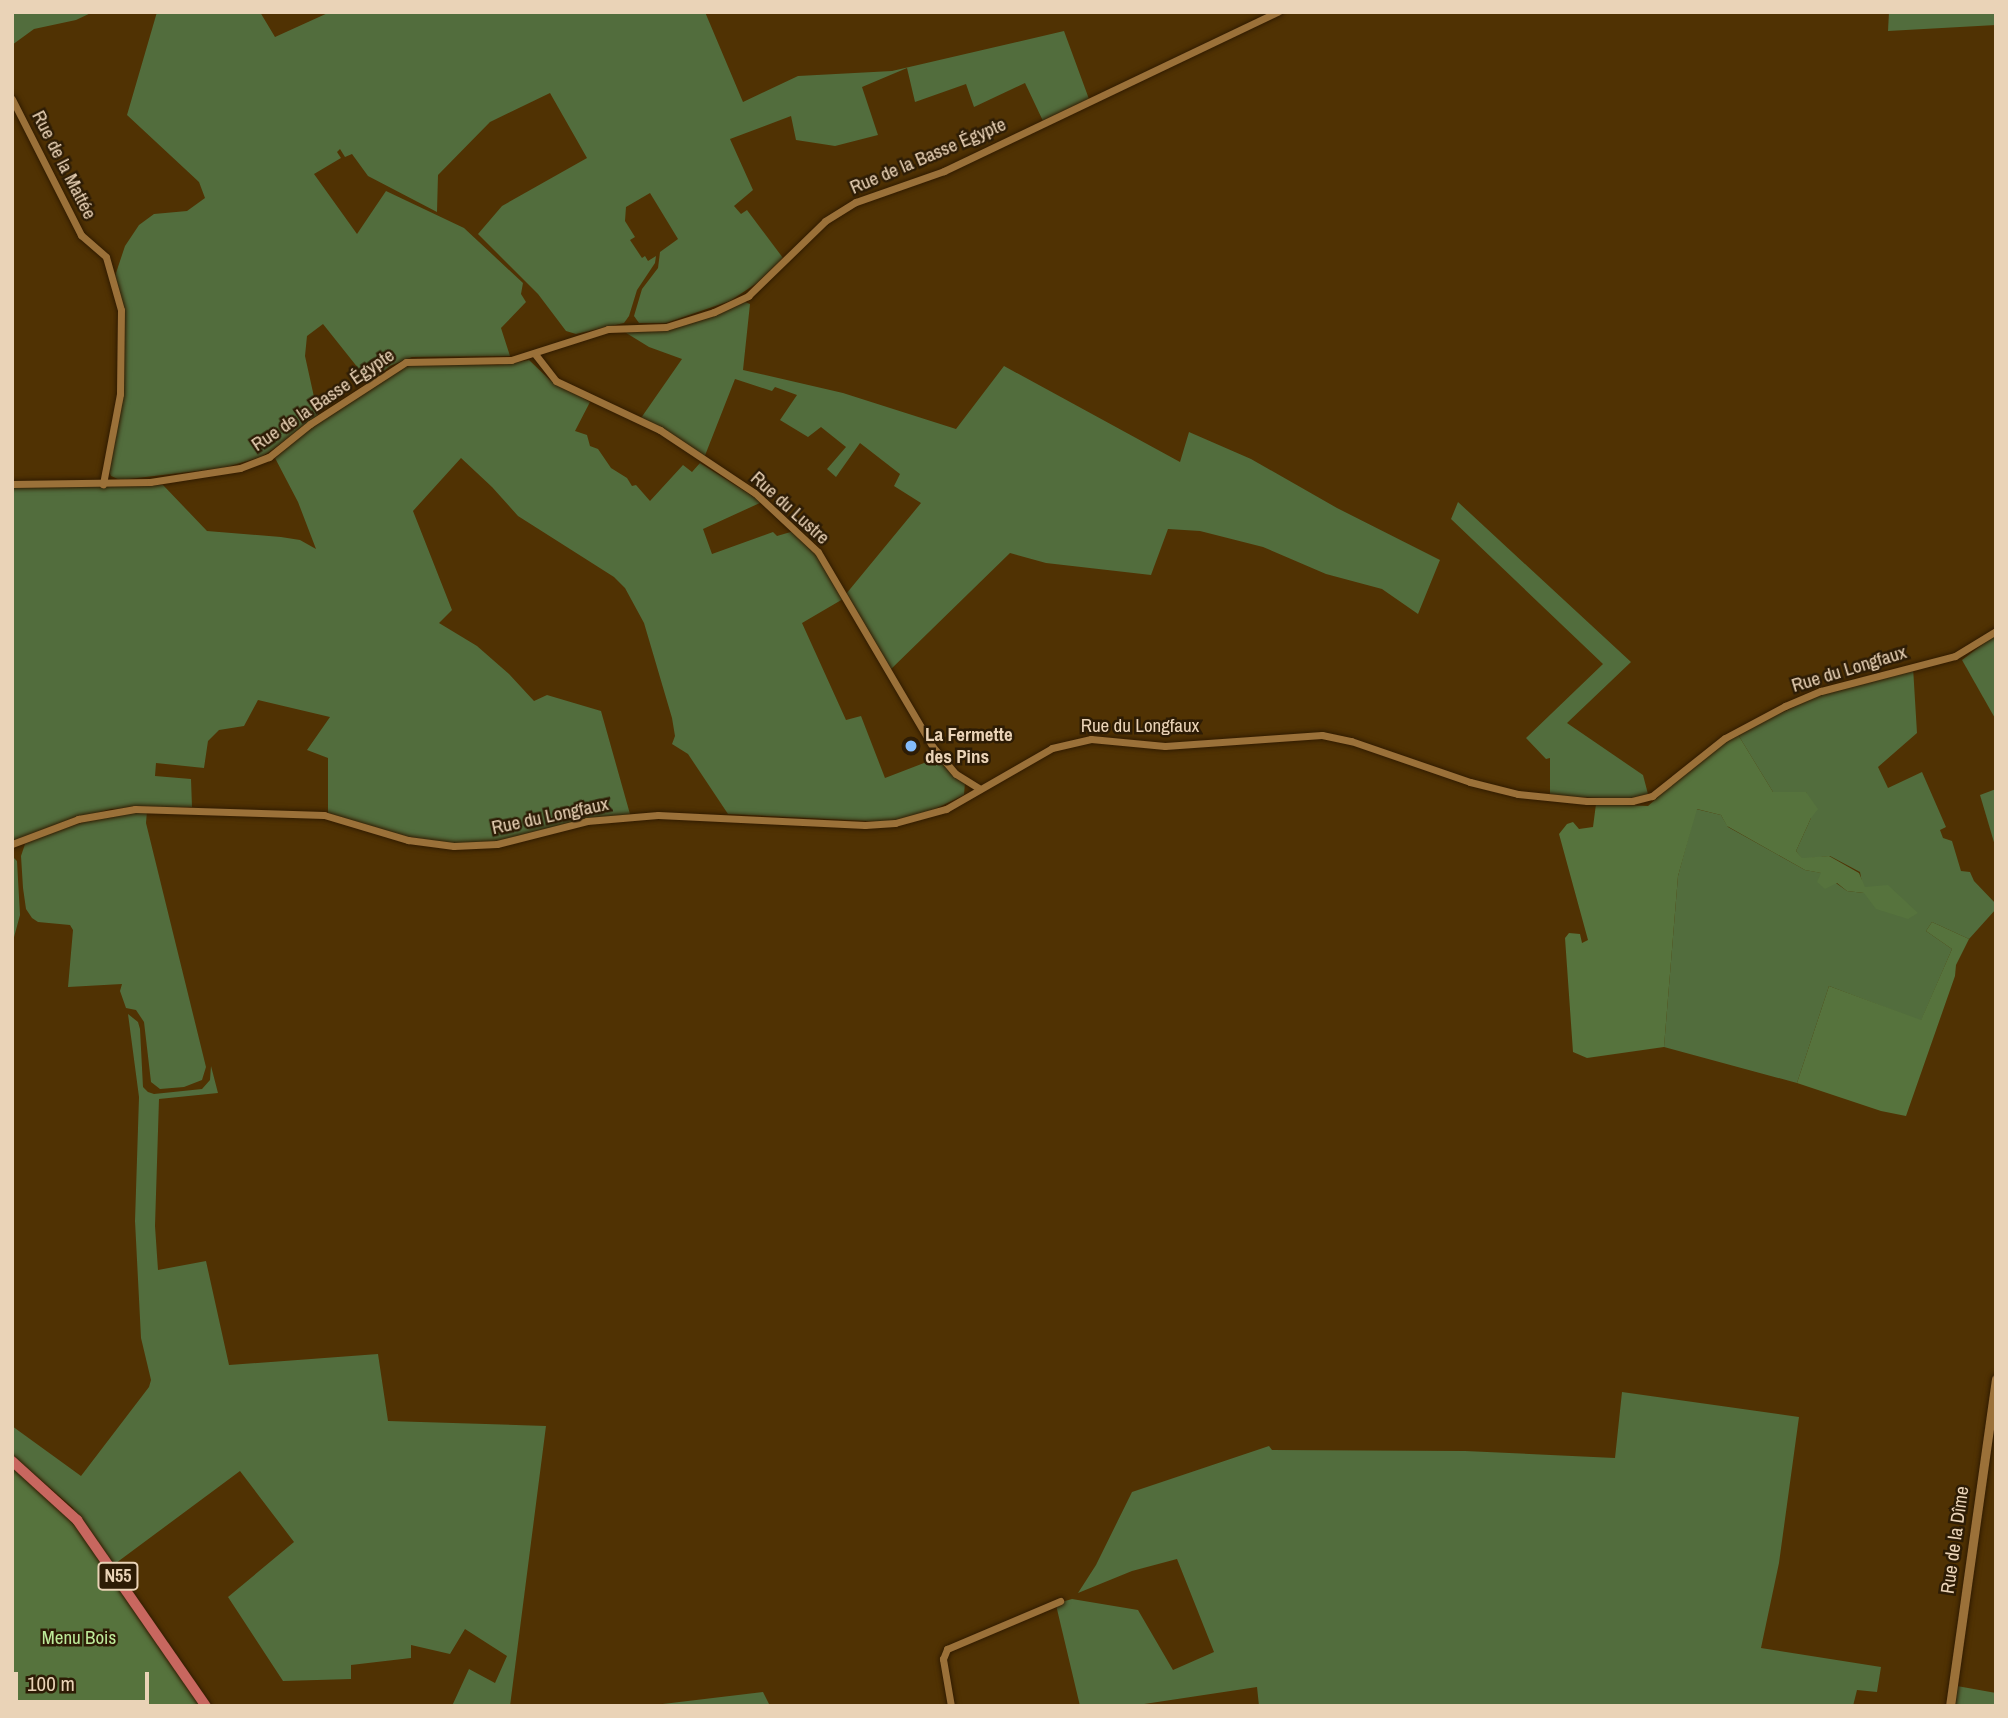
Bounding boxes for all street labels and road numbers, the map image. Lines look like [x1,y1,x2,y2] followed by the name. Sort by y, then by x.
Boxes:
[27,107,101,223] street label: Rue de la Mattée
[847,113,1009,199] street label: Rue de la Basse Égypte
[247,344,399,456] street label: Rue de la Basse Égypte
[746,467,834,549] street label: Rue du Lustre
[1789,641,1909,697] street label: Rue du Longfaux
[1081,715,1199,737] street label: Rue du Longfaux
[490,793,610,839] street label: Rue du Longfaux
[1936,1485,1974,1595] street label: Rue de la Dîme
[97,1562,139,1590] road number: N55

